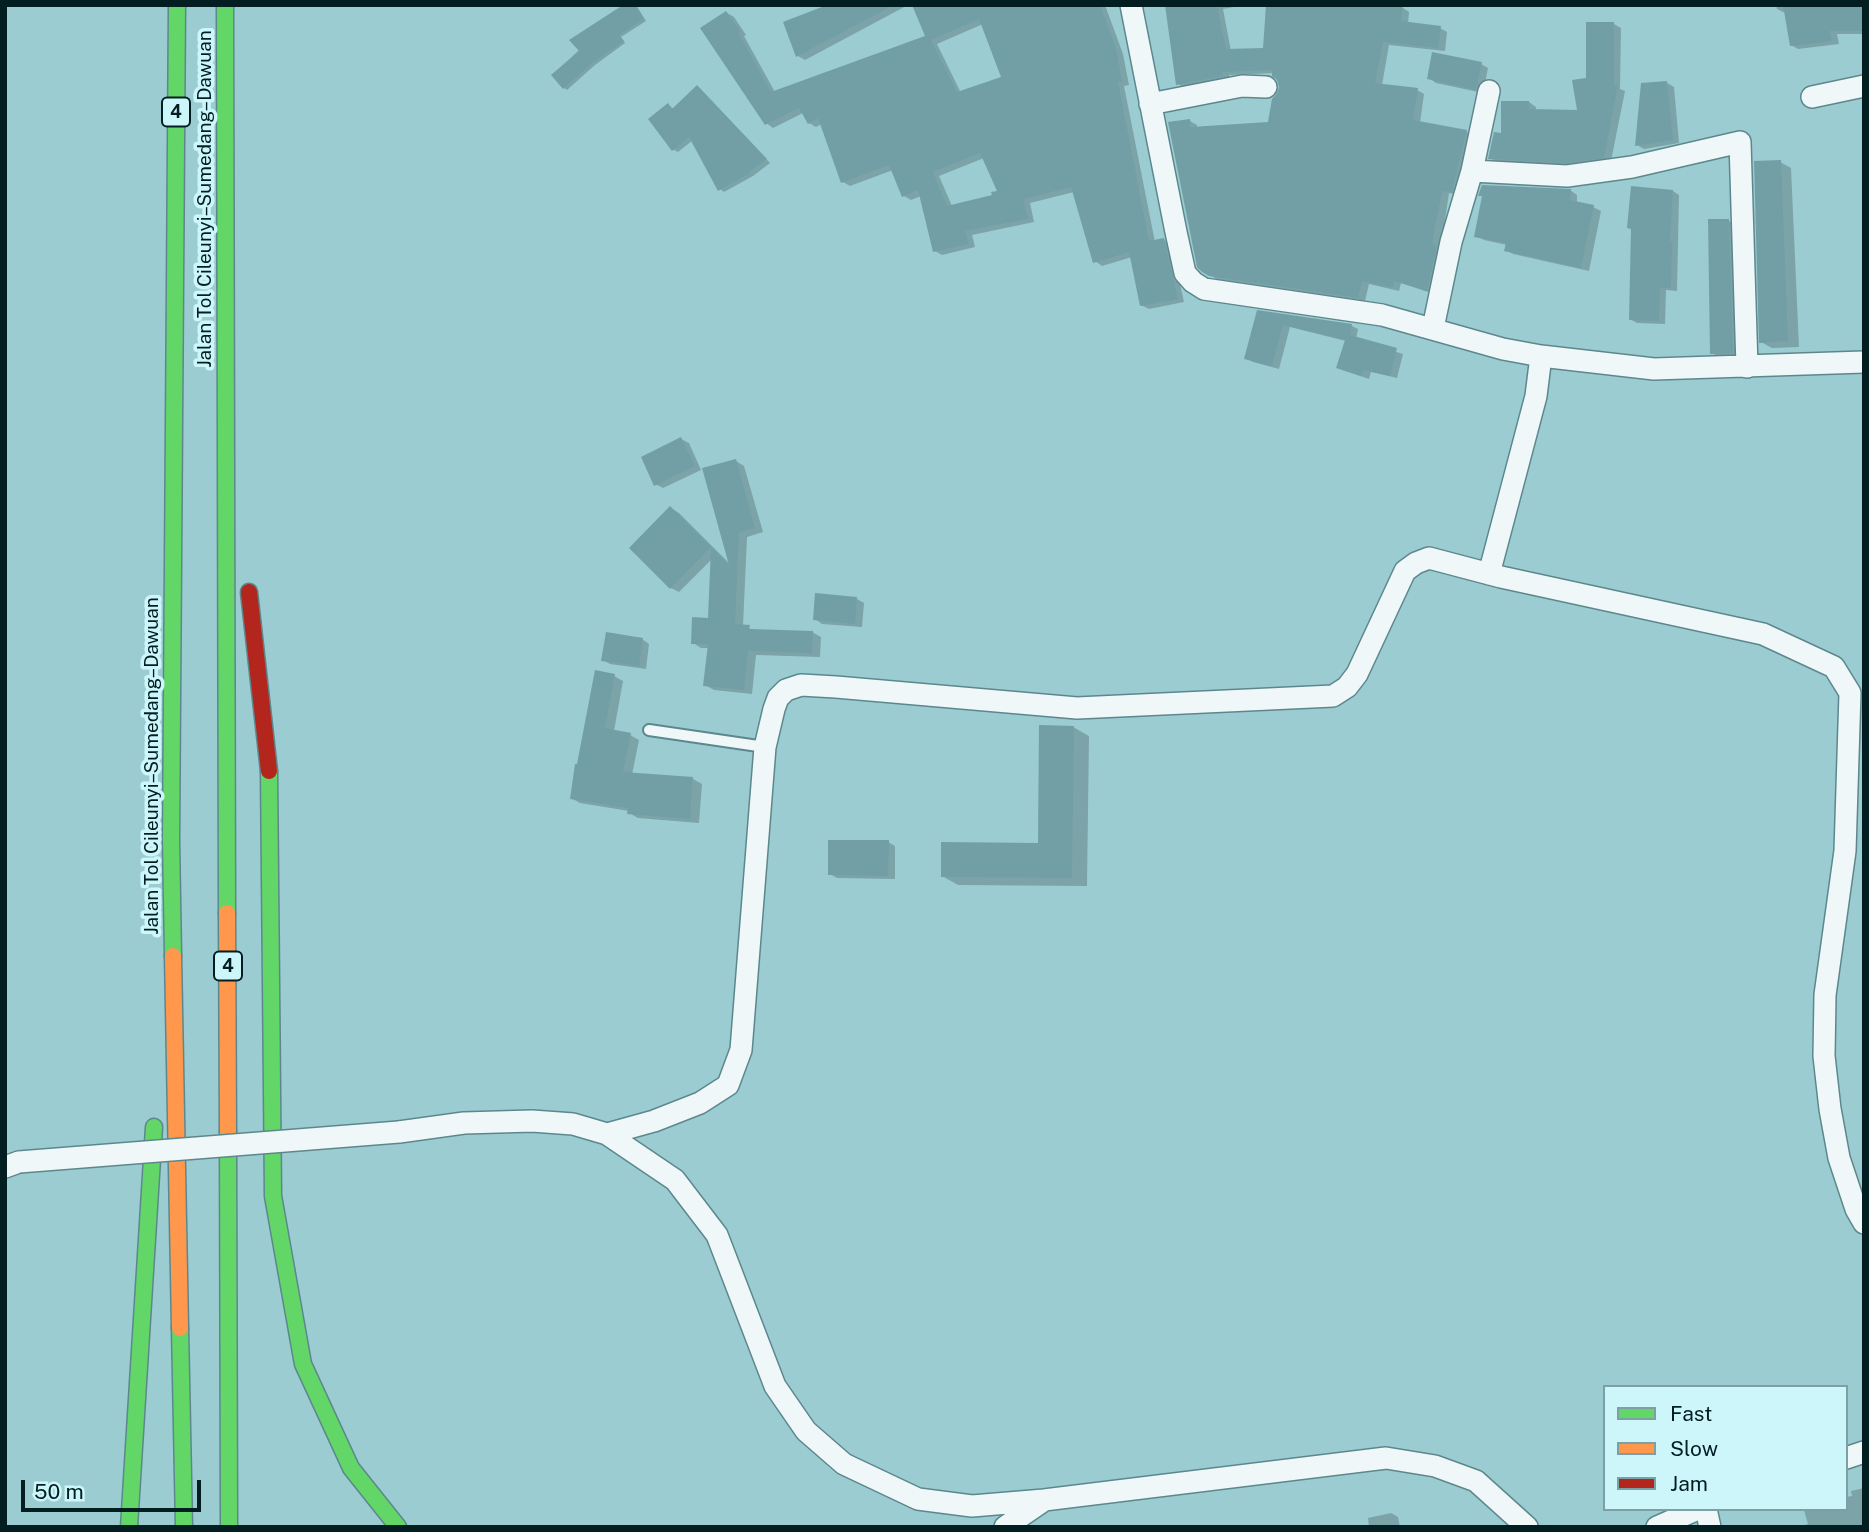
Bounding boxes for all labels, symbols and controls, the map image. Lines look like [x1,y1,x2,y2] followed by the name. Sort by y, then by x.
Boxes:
[194,30,216,368] street label: Jalan Tol Cileunyi–Sumedang–Dawuan
[162,98,190,127] road number: 4
[141,597,163,935] street label: Jalan Tol Cileunyi–Sumedang–Dawuan
[214,951,242,981] road number: 4
[1603,1385,1848,1511] legend
[1670,1401,1712,1426] text: Fast
[1670,1436,1718,1461] text: Slow
[24,1466,205,1510] scale bar
[1670,1471,1708,1496] text: Jam
[34,1479,84,1504] text: 50 m

